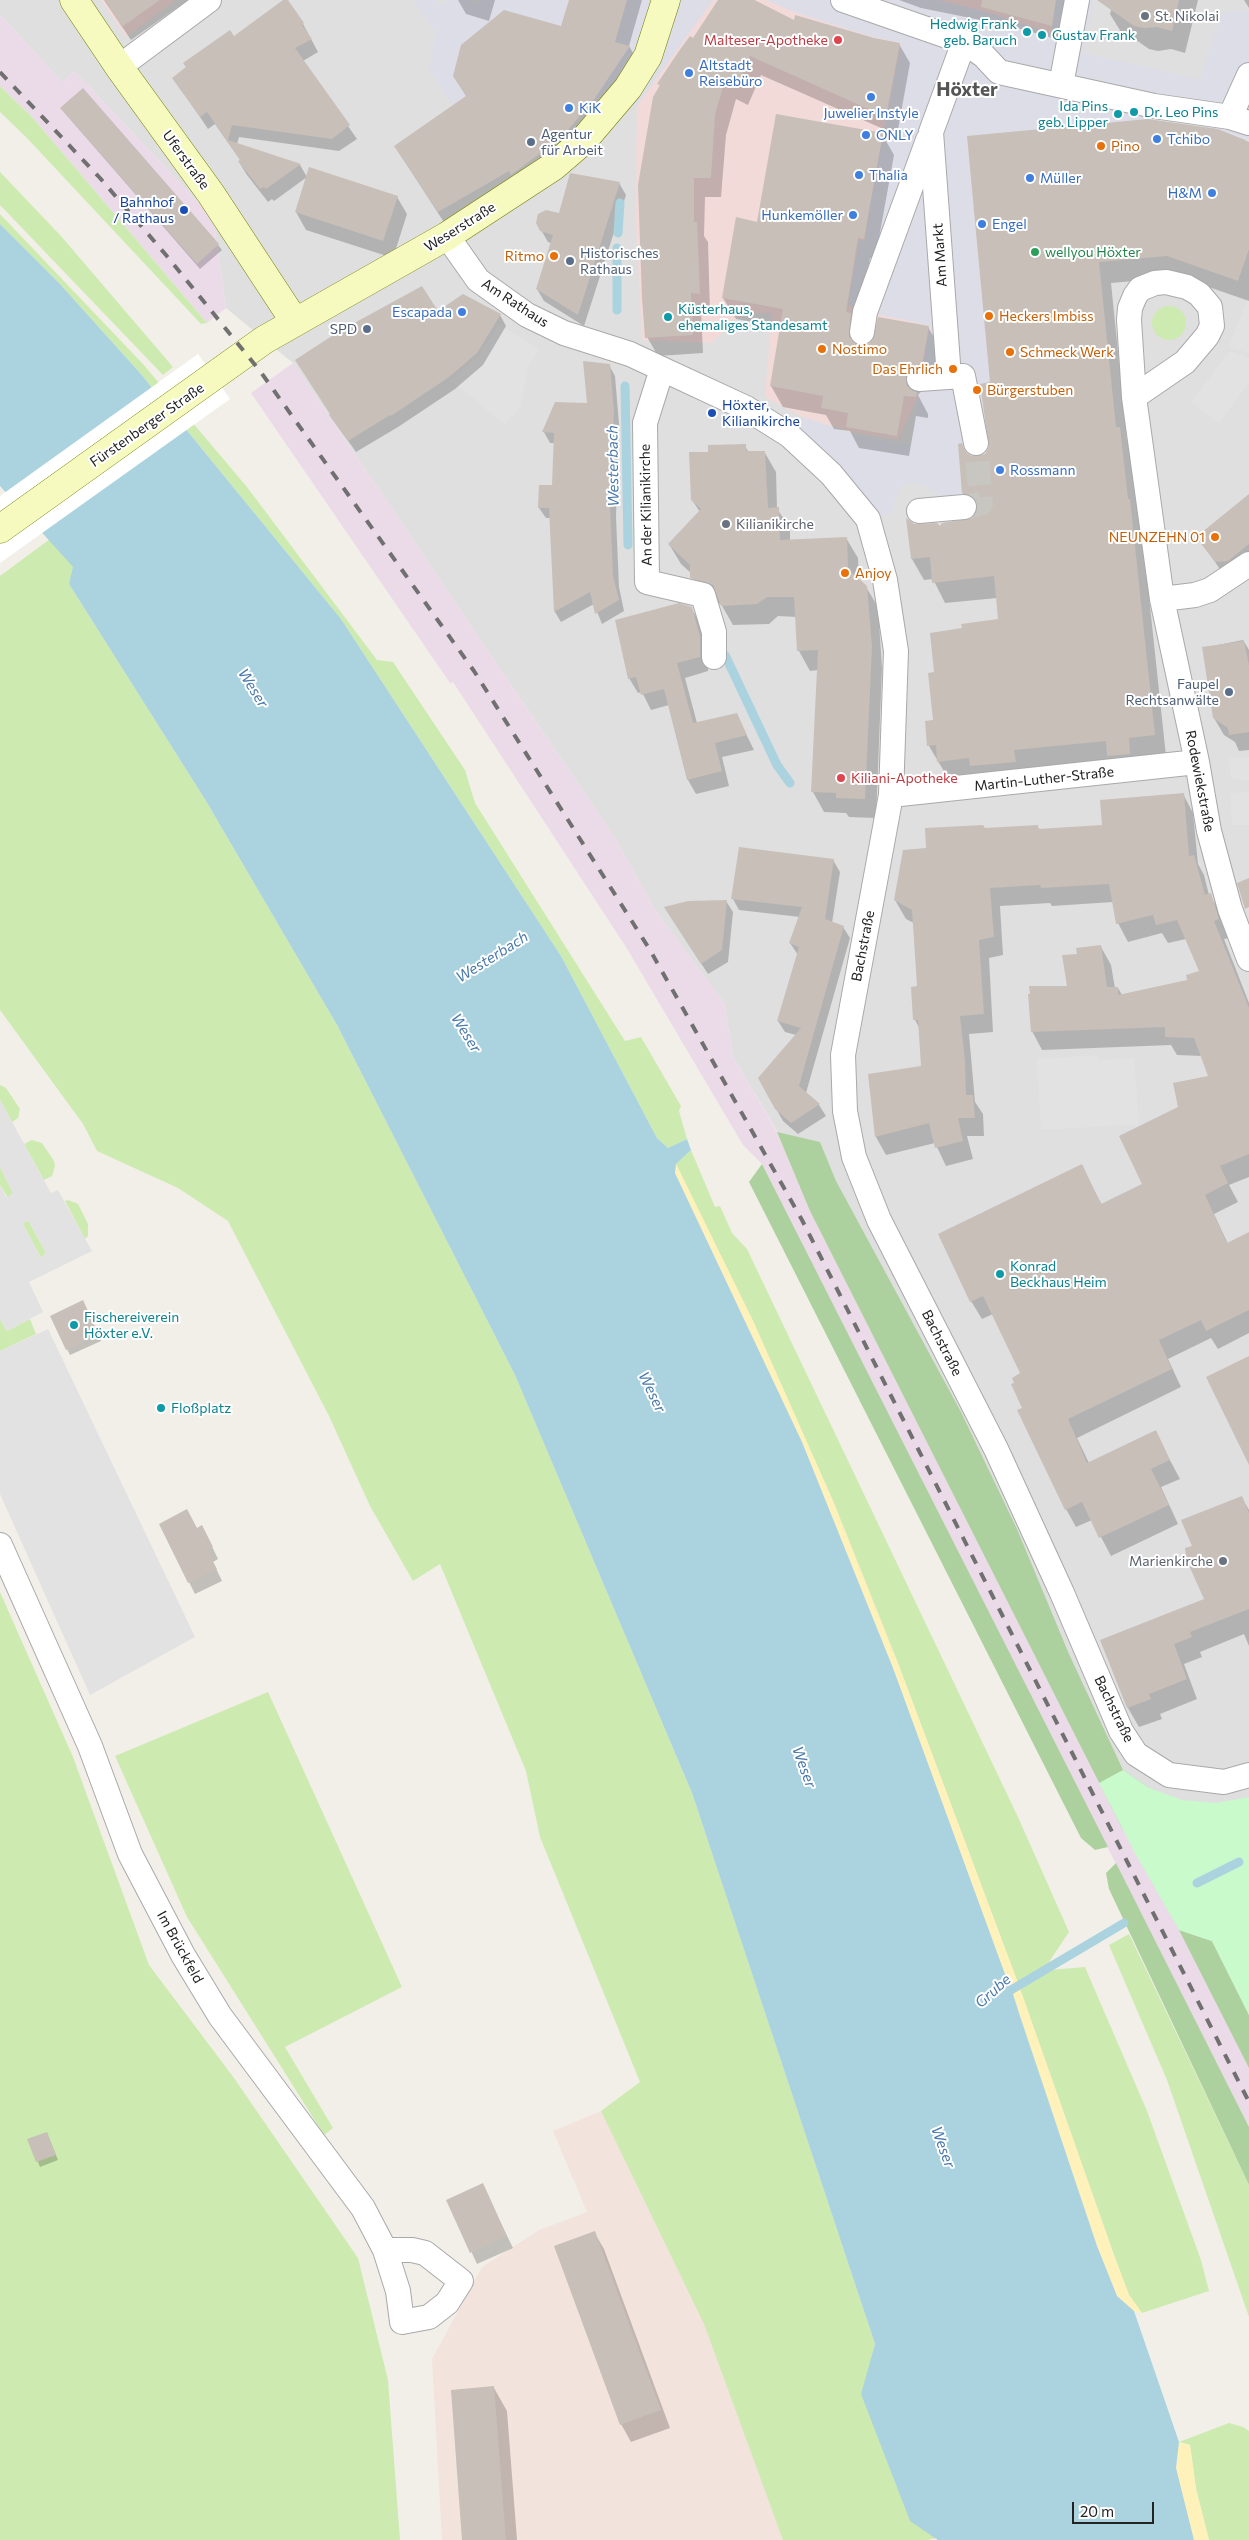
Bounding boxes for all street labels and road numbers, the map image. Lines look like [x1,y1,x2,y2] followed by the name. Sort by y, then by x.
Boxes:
[159,127,213,193] street label: Uferstraße
[421,199,499,255] street label: Weserstraße
[929,222,951,288] street label: Am Markt
[478,275,552,331] street label: Am Rathaus
[87,379,207,471] street label: Fürstenberger Straße
[637,444,655,566] street label: An der Kilianikirche
[1182,729,1218,833] street label: Rodewiekstraße
[973,763,1115,795] street label: Martin-Luther-Straße
[848,909,878,983] street label: Bachstraße
[918,1307,966,1379] street label: Bachstraße
[1091,1673,1137,1745] street label: Bachstraße
[153,1908,207,1986] street label: Im Brückfeld

